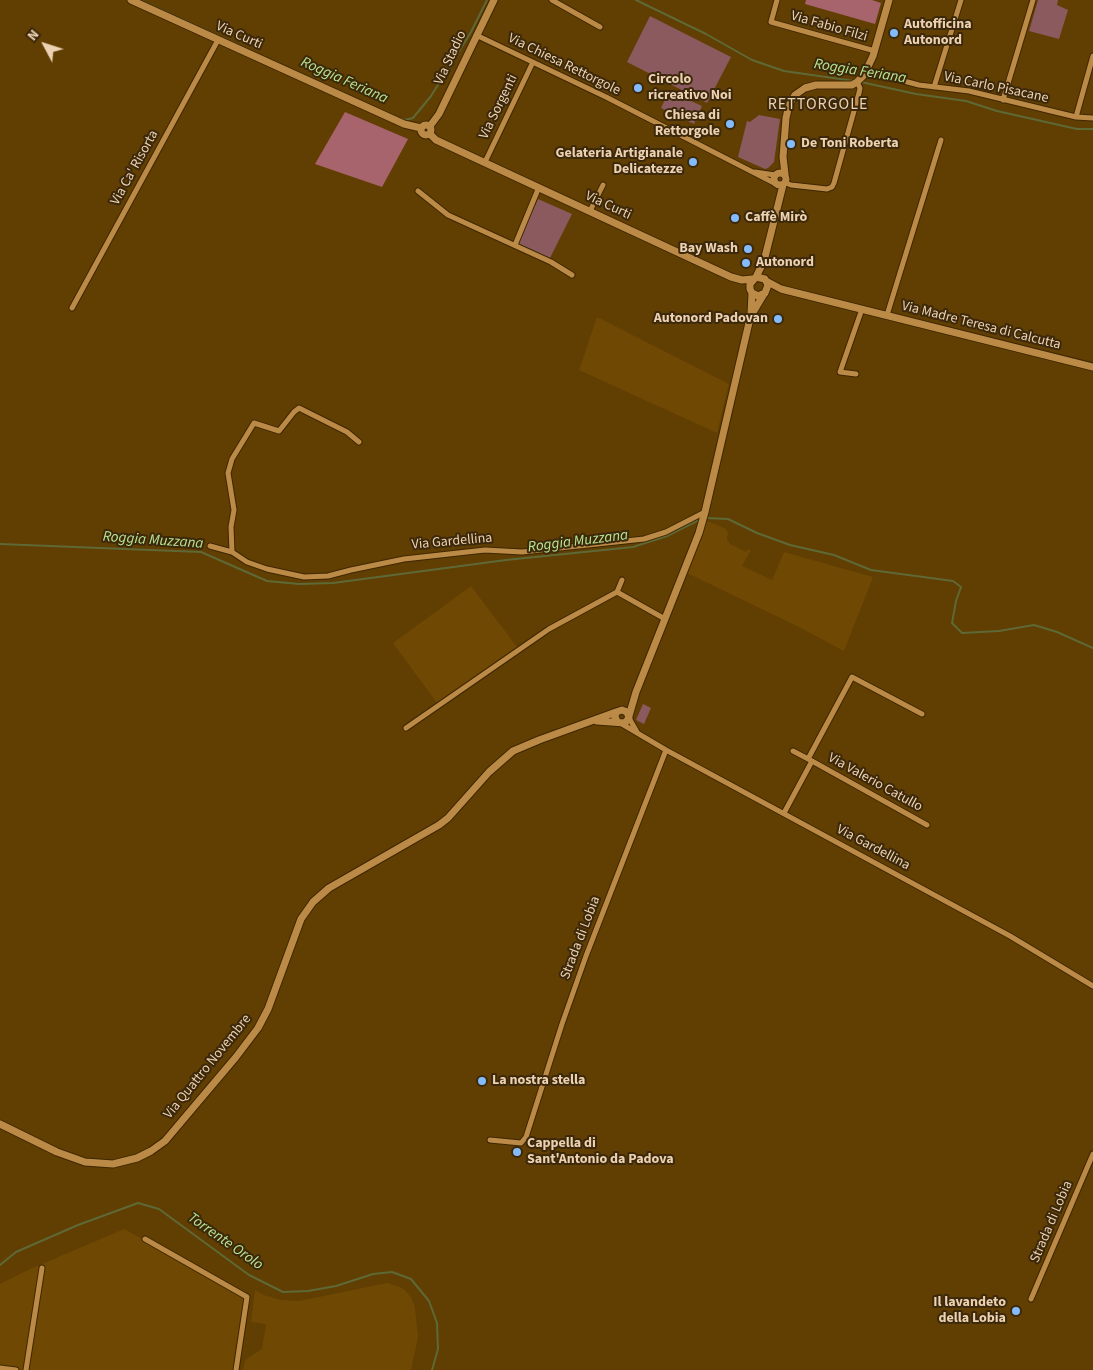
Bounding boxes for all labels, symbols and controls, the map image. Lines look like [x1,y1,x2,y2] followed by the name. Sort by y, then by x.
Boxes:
[789,8,869,46] street label: Via Fabio Filzi
[904,17,972,49] place label: Autofficina Autonord
[213,18,265,54] street label: Via Curti
[20,20,70,70] north arrow
[23,25,44,45] text: N
[888,27,900,39] marker: Autofficina Autonord
[431,28,471,88] street label: Via Stadio
[505,30,623,100] street label: Via Chiesa Rettorgole
[298,54,390,108] water label: Roggia Feriana
[813,56,907,88] water label: Roggia Feriana
[942,69,1050,107] street label: Via Carlo Pisacane
[476,72,522,142] street label: Via Sorgenti
[648,72,732,104] place label: Circolo ricreativo Noi
[632,82,644,94] marker: Circolo ricreativo Noi
[766,95,870,115] district label: RETTORGOLE
[655,108,720,140] place label: Chiesa di Rettorgole
[724,118,736,130] marker: Chiesa di Rettorgole
[108,128,162,208] street label: Via Ca' Risorta
[801,136,899,152] place label: De Toni Roberta
[785,138,797,150] marker: De Toni Roberta
[556,146,683,178] place label: Gelateria Artigianale Delicatezze
[687,156,699,168] marker: Gelateria Artigianale Delicatezze
[582,188,634,224] street label: Via Curti
[745,210,807,226] place label: Caffè Mirò
[729,212,741,224] marker: Caffè Mirò
[679,241,738,257] place label: Bay Wash
[742,243,754,255] marker: Bay Wash
[756,255,814,271] place label: Autonord
[740,257,752,269] marker: Autonord
[900,298,1062,354] street label: Via Madre Teresa di Calcutta
[654,311,768,327] place label: Autonord Padovan
[772,313,784,325] marker: Autonord Padovan
[527,527,629,557] water label: Roggia Muzzana
[102,529,204,553] water label: Roggia Muzzana
[411,530,493,554] street label: Via Gardellina
[825,750,925,816] street label: Via Valerio Catullo
[833,822,913,874] street label: Via Gardellina
[557,894,605,982] street label: Strada di Lobia
[161,1011,255,1123] street label: Via Quattro Novembre
[492,1073,585,1089] place label: La nostra stella
[476,1075,488,1087] marker: La nostra stella
[527,1136,674,1168] place label: Cappella di Sant'Antonio da Padova
[511,1146,523,1158] marker: Cappella di Sant'Antonio da Padova
[1027,1178,1077,1266] street label: Strada di Lobia
[184,1209,266,1275] water label: Torrente Orolo
[933,1295,1006,1328] place label: Il lavandeto della Lobia
[1010,1305,1022,1317] marker: Il lavandeto della Lobia

